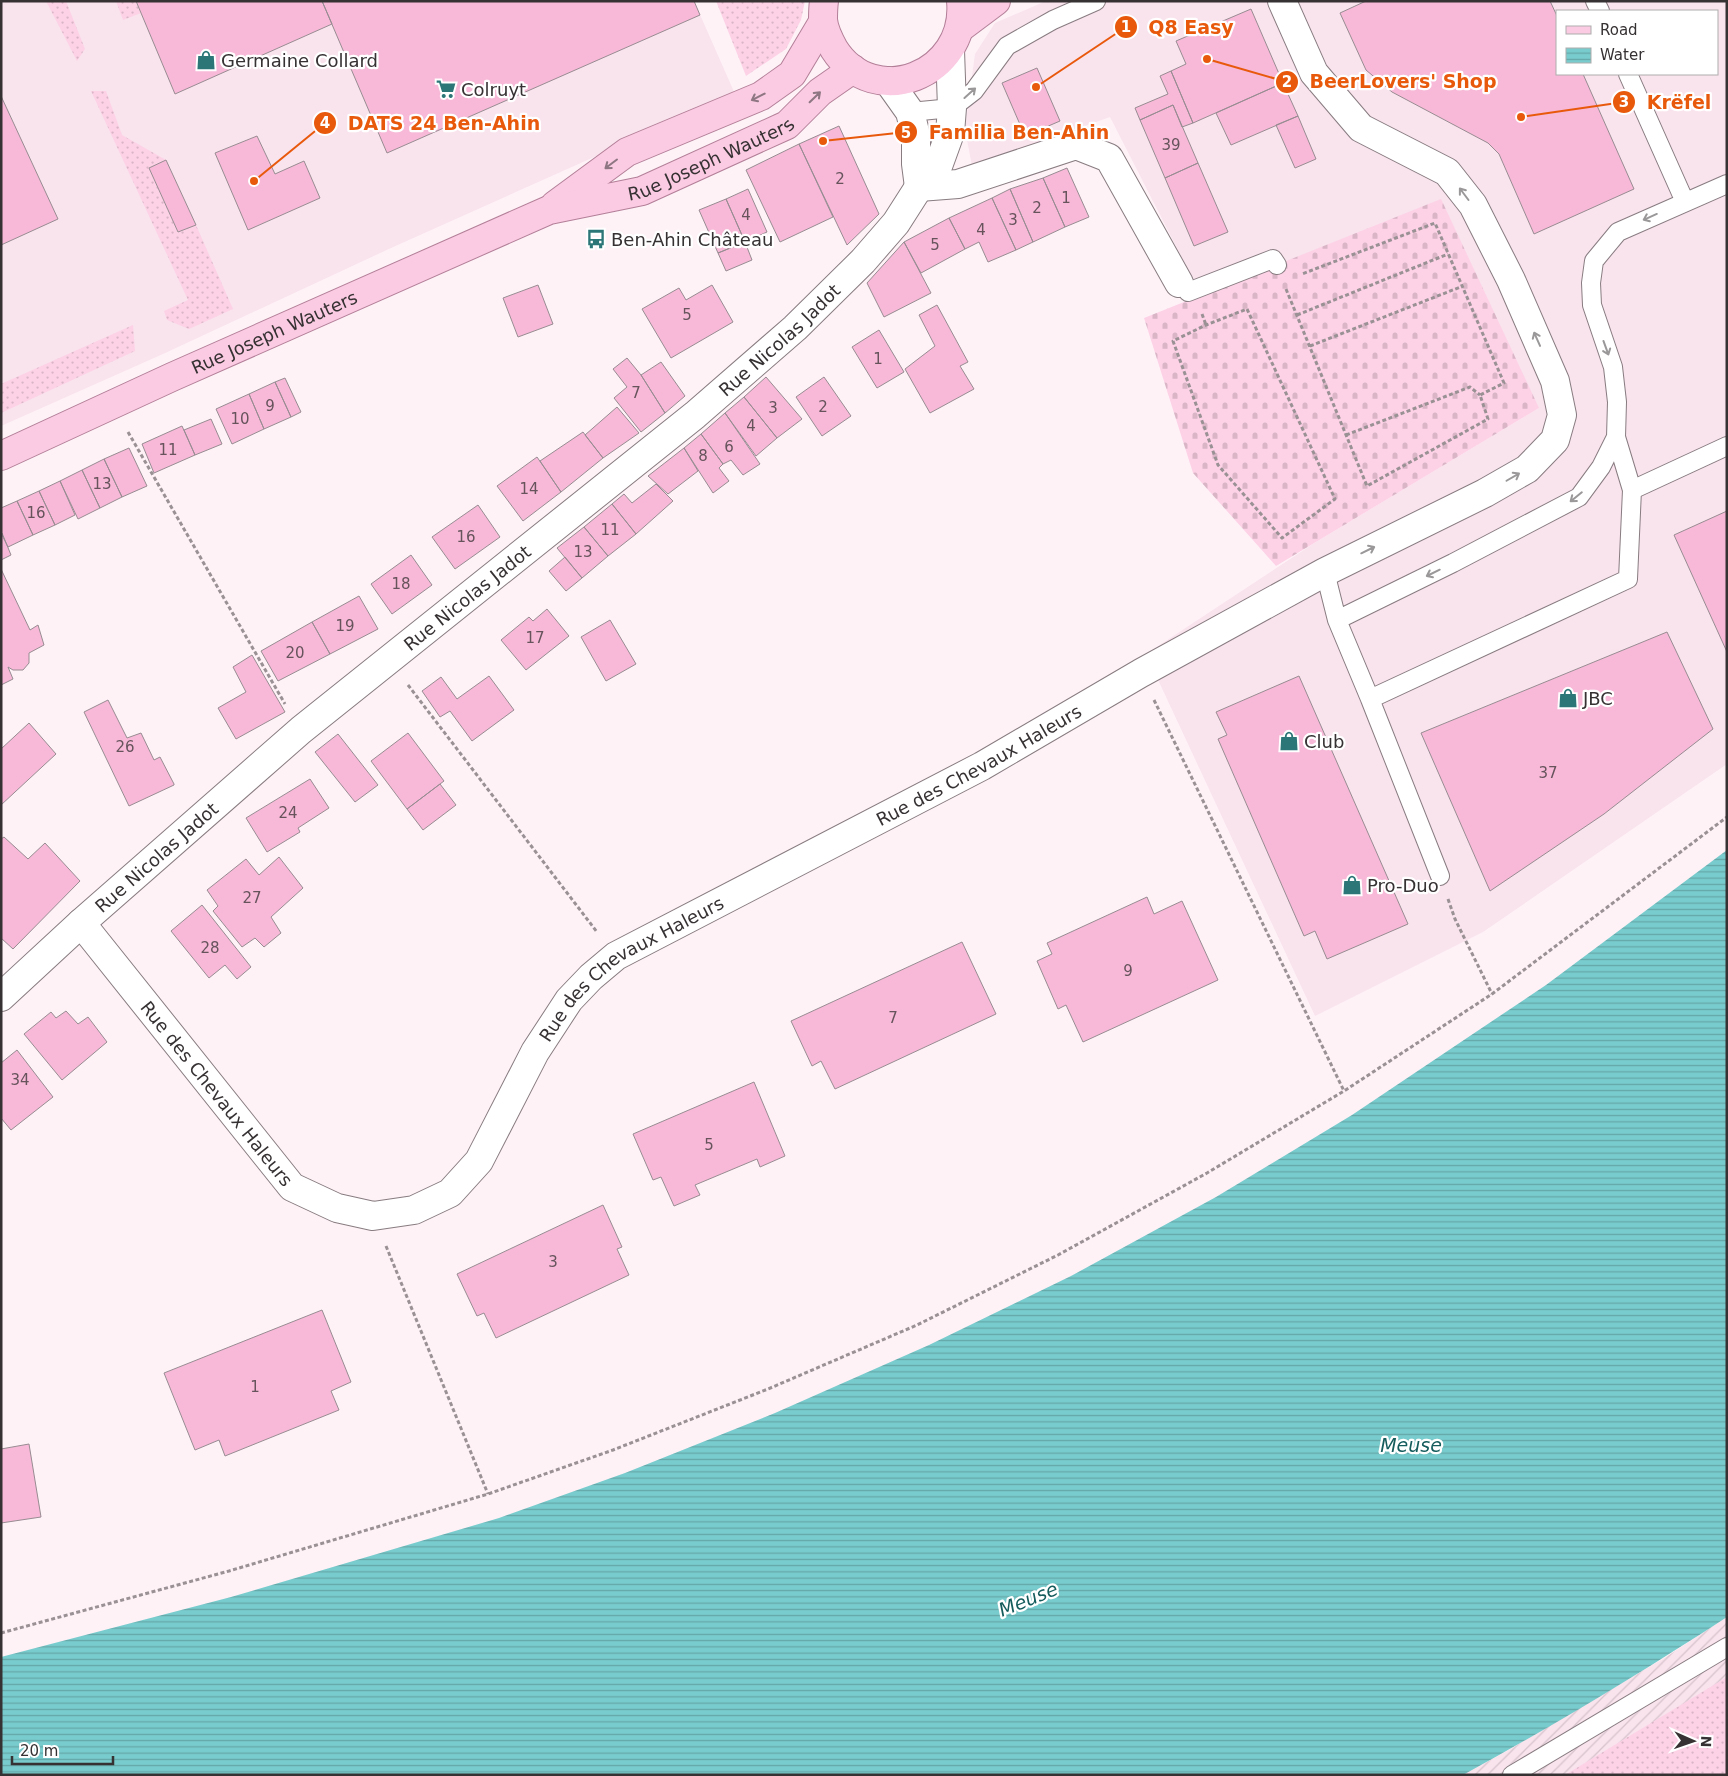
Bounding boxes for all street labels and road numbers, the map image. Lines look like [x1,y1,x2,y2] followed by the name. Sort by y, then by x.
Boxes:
[626,114,798,204] street label: Rue Joseph Wauters
[714,279,844,400] street label: Rue Nicolas Jadot
[188,286,360,378] street label: Rue Joseph Wauters
[399,540,534,654] street label: Rue Nicolas Jadot
[872,700,1085,830] street label: Rue des Chevaux Haleurs
[90,798,222,916] street label: Rue Nicolas Jadot
[534,892,727,1045] street label: Rue des Chevaux Haleurs
[137,996,297,1190] street label: Rue des Chevaux Haleurs

